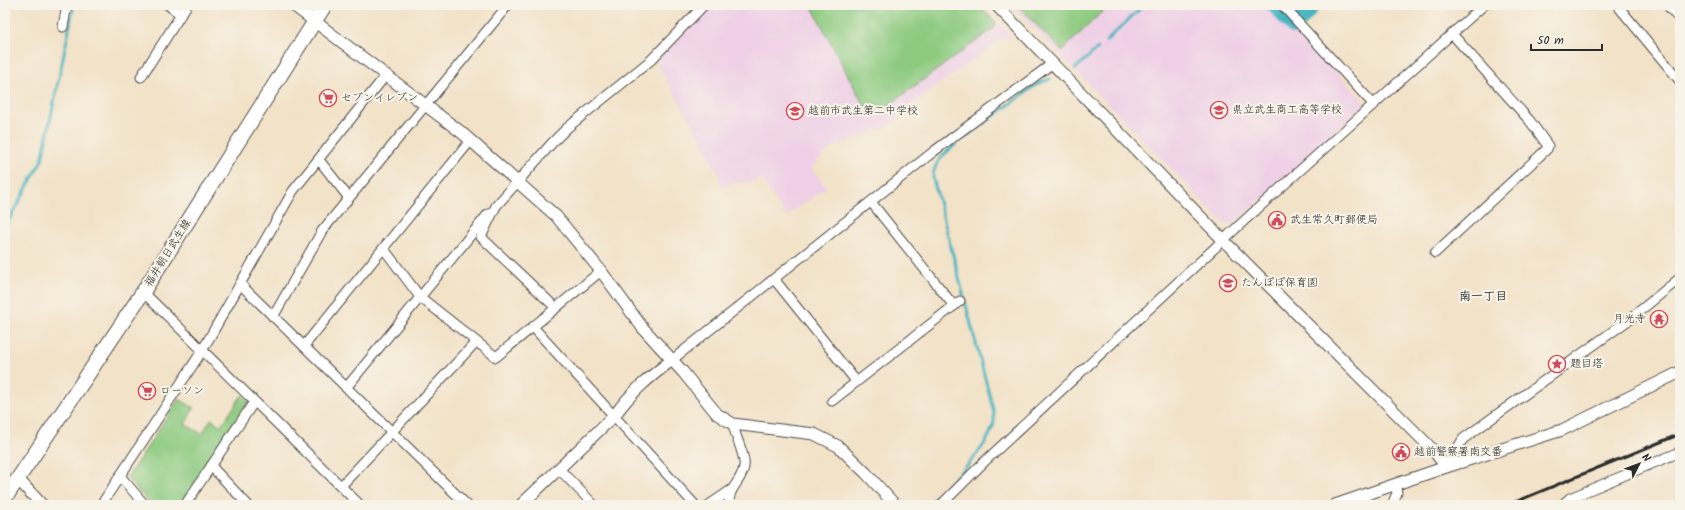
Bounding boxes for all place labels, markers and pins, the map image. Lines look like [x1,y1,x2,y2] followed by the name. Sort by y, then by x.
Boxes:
[318,88,338,108] supermarket icon: セブンイレブン
[341,89,418,107] place label: セブンイレブン
[1209,100,1229,120] school or university icon: 県立武生商工高等学校
[785,101,805,121] school or university icon: 越前市武生第二中学校
[1232,101,1342,119] place label: 県立武生商工高等学校
[808,102,918,120] place label: 越前市武生第二中学校
[1267,210,1287,230] public building icon: 武生常久町郵便局
[1290,211,1378,229] place label: 武生常久町郵便局
[1218,273,1238,293] school or university icon: たんぽぽ保育園
[1241,274,1318,292] place label: たんぽぽ保育園
[1649,309,1669,329] temple icon: 月光寺
[1613,310,1646,328] place label: 月光寺
[1547,354,1567,374] place icon: 題目塔
[1570,355,1603,373] place label: 題目塔
[137,381,157,401] supermarket icon: ローソン
[160,382,204,400] place label: ローソン
[1391,442,1411,462] public building icon: 越前警察署南交番
[1414,443,1502,461] place label: 越前警察署南交番

